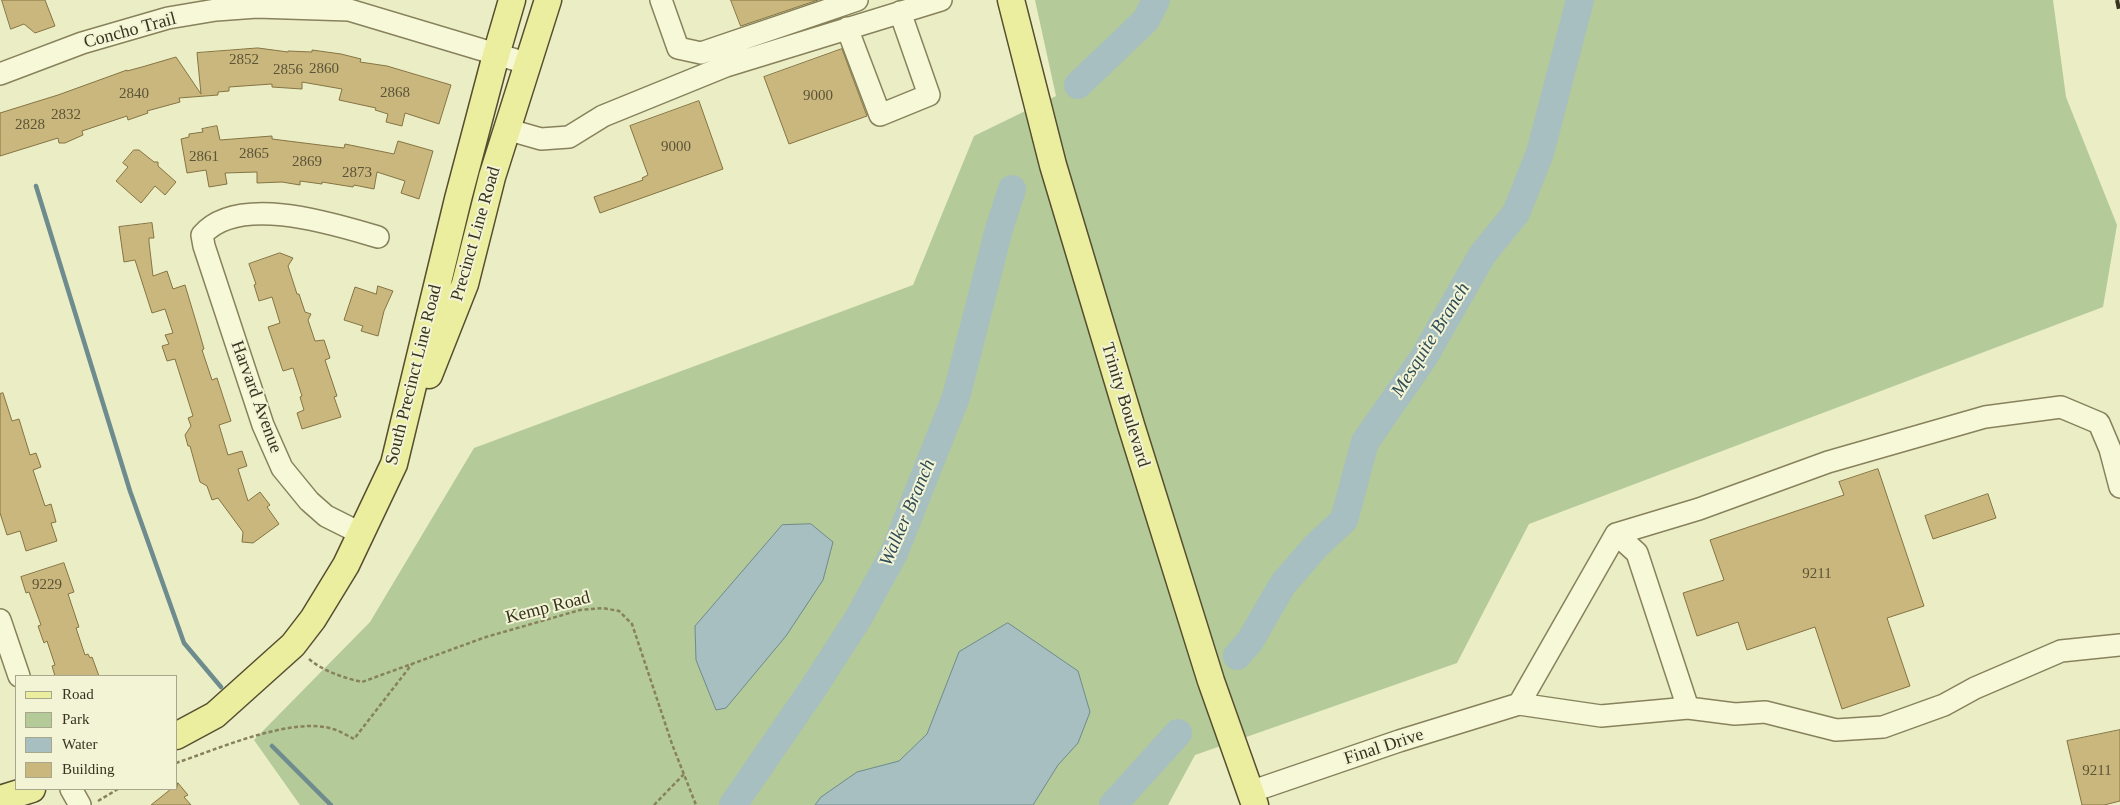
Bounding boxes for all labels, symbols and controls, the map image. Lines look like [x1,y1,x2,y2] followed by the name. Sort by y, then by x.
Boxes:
[81,8,179,54] street label: Concho Trail
[229,51,259,69] house number: 2852
[309,60,339,78] house number: 2860
[273,61,303,79] house number: 2856
[380,84,410,102] house number: 2868
[119,85,149,103] house number: 2840
[803,87,833,105] house number: 9000
[51,106,81,124] house number: 2832
[15,116,45,134] house number: 2828
[661,138,691,156] house number: 9000
[239,145,269,163] house number: 2865
[189,148,219,166] house number: 2861
[292,153,322,171] house number: 2869
[342,164,372,182] house number: 2873
[446,164,506,304] street label: Precinct Line Road
[1387,279,1475,401] water label: Mesquite Branch
[381,282,447,468] street label: South Precinct Line Road
[226,338,286,456] street label: Harvard Avenue
[1096,340,1154,470] street label: Trinity Boulevard
[875,456,941,570] water label: Walker Branch
[1802,565,1832,583] house number: 9211
[32,576,62,594] house number: 9229
[503,587,593,629] street label: Kemp Road
[15,675,178,790] legend
[62,686,94,702] text: Road
[62,711,90,727] text: Park
[1341,724,1427,770] street label: Final Drive
[62,736,97,752] text: Water
[62,761,115,777] text: Building
[2082,762,2112,780] house number: 9211

